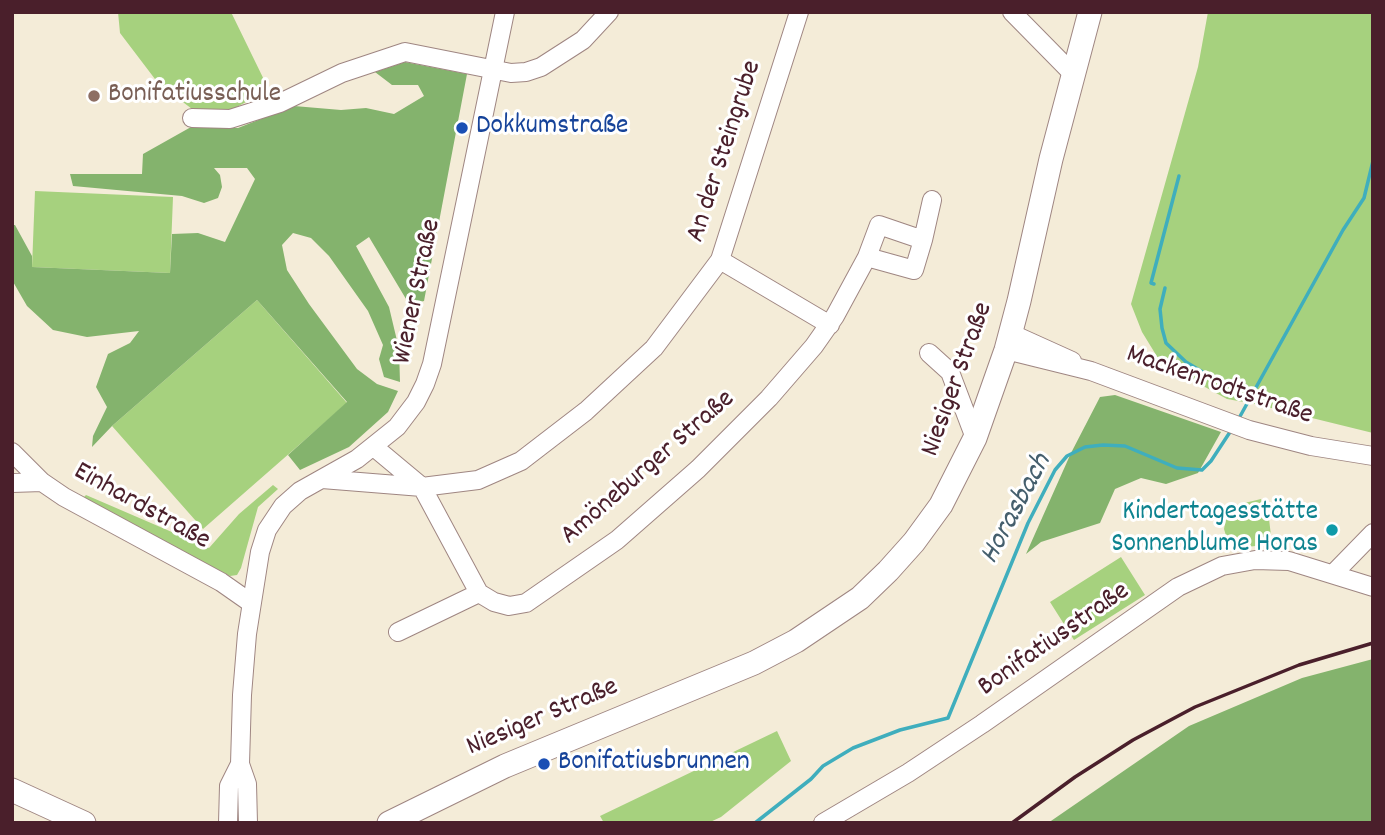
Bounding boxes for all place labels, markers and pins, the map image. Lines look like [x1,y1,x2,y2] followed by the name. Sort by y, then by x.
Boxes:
[108,79,281,113] place label: Bonifatiusschule
[86,88,102,104] marker: Bonifatiusschule
[476,111,628,145] place label: Dokkumstraße
[454,120,470,136] marker: Dokkumstraße
[1111,497,1318,563] place label: Kindertagesstätte Sonnenblume Horas
[1324,522,1340,538] marker: Kindertagesstätte Sonnenblume Horas
[558,747,750,781] place label: Bonifatiusbrunnen
[536,756,552,772] marker: Bonifatiusbrunnen

